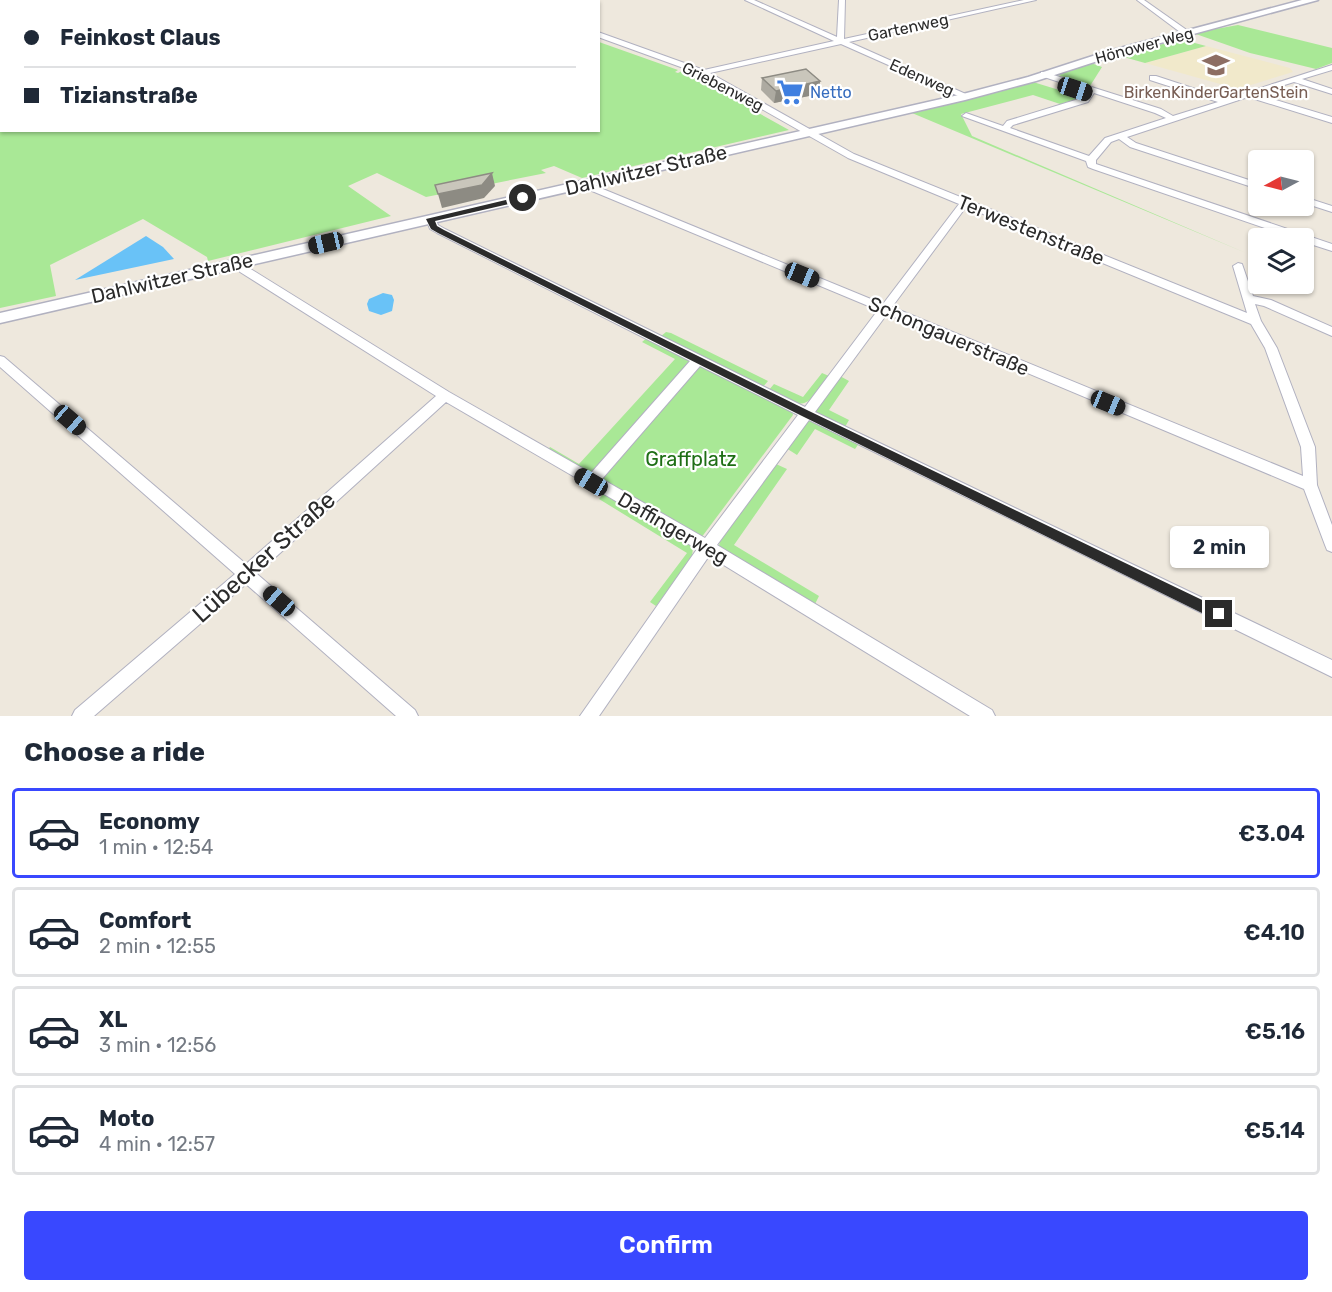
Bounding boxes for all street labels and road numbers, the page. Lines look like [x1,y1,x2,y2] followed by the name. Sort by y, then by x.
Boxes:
[866,10,950,45] street label: Gartenweg
[1093,23,1195,68] street label: Hönower Weg
[887,55,957,100] street label: Edenweg
[679,58,767,115] street label: Griebenweg
[563,140,729,200] street label: Dahlwitzer Straße
[954,190,1108,270] street label: Terwestenstraße
[89,248,255,308] street label: Dahlwitzer Straße
[865,291,1033,381] street label: Schongauerstraße
[187,486,341,628] street label: Lübecker Straße
[613,487,733,569] street label: Daffingerweg

